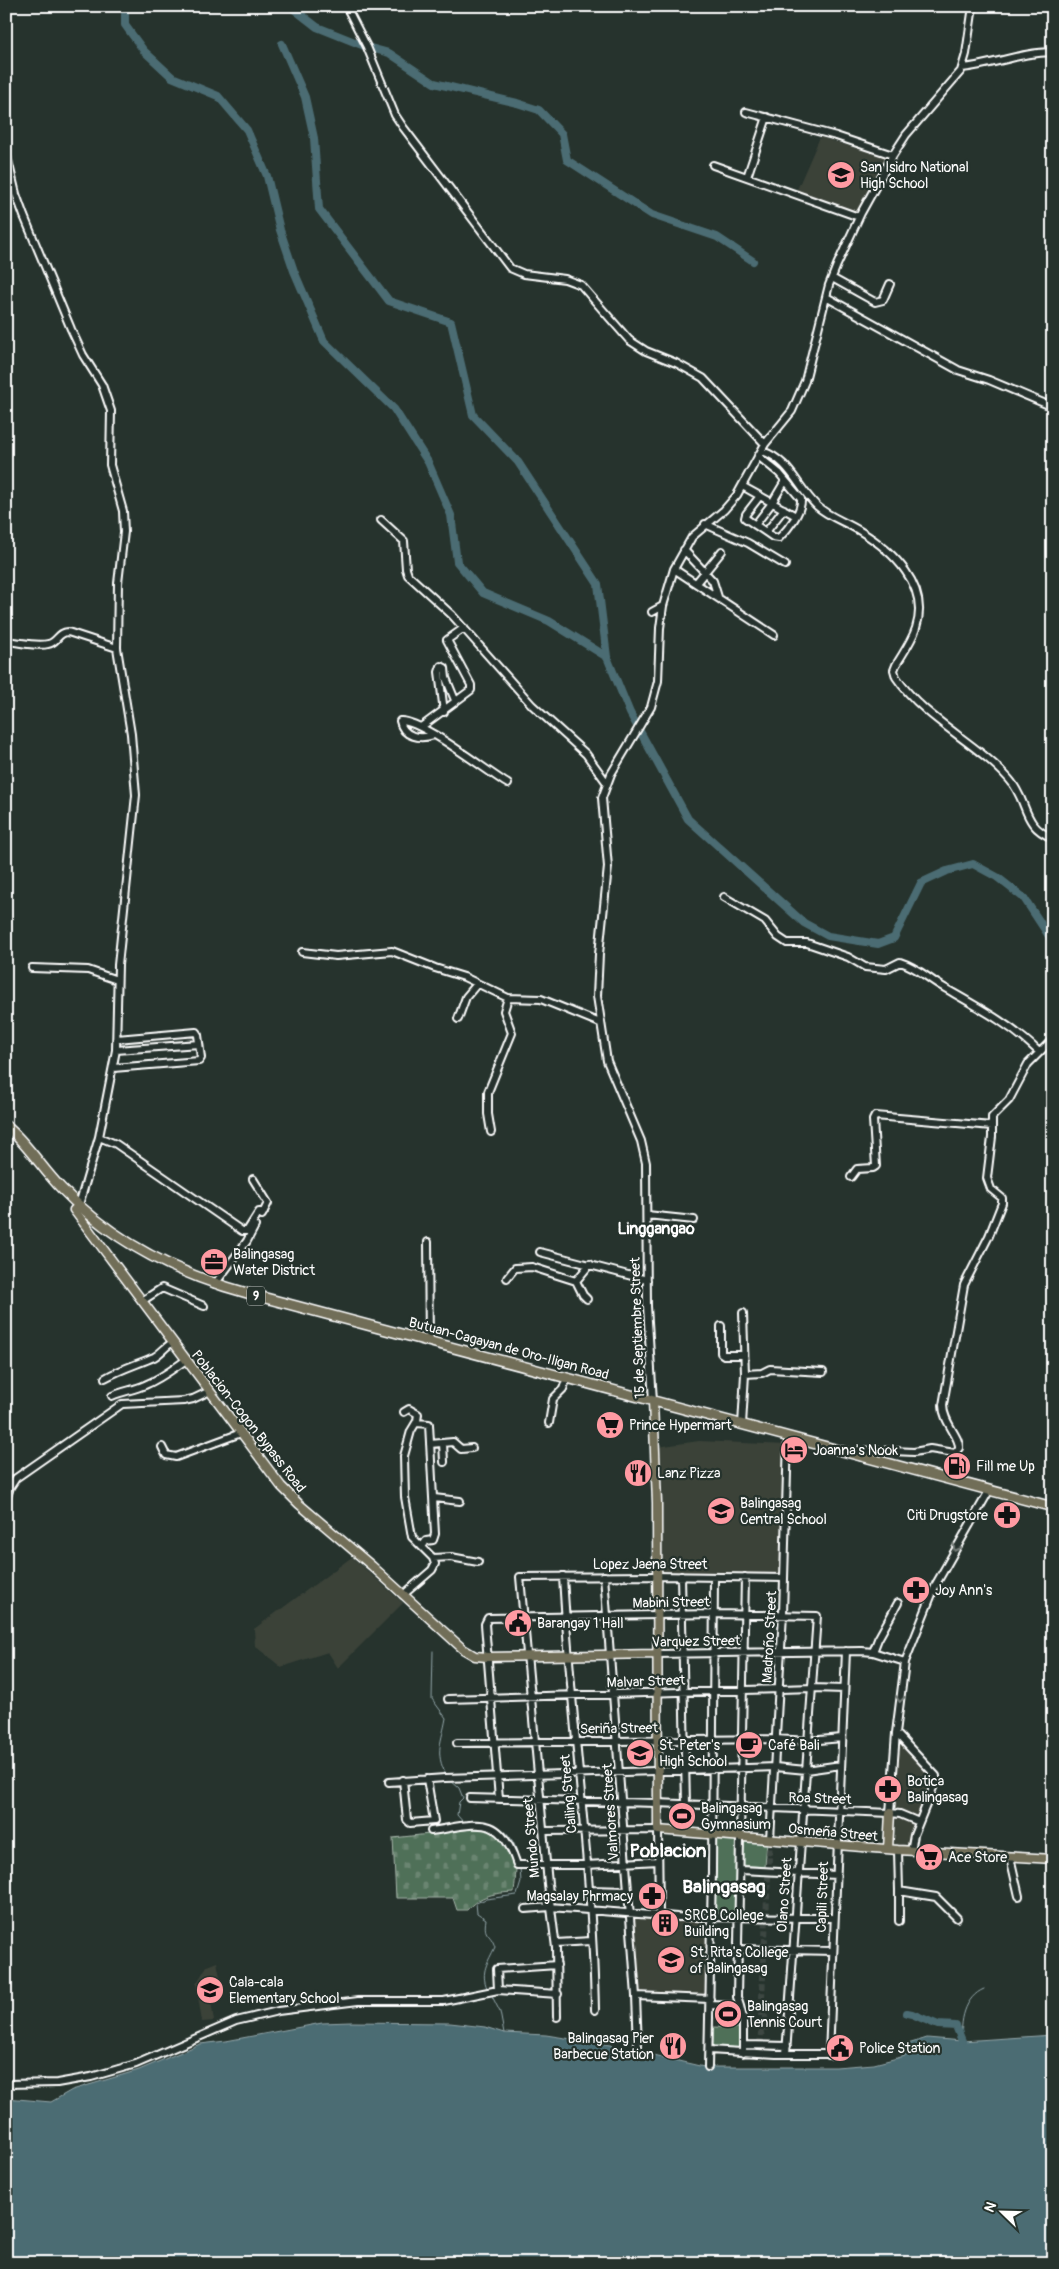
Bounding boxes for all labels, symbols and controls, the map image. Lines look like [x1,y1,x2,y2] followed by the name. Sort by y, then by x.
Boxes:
[860,159,969,192] place label: San Isidro National High School
[826,160,856,190] school or university icon: San Isidro National High School
[618,1219,695,1239] district label: Linggangao
[233,1246,315,1279] place label: Balingasag Water District
[199,1247,229,1277] office icon: Balingasag Water District
[627,1257,648,1399] street label: 15 de Septiembre Street
[247,1286,265,1305] road number: 9
[407,1314,611,1383] street label: Butuan-Cagayan de Oro-Iligan Road
[188,1347,310,1496] street label: Poblacion-Cogon Bypass Road
[595,1410,625,1440] supermarket icon: Prince Hypermart
[629,1417,732,1434] place label: Prince Hypermart
[779,1435,809,1465] hotel icon: Joanna's Nook
[813,1442,898,1459] place label: Joanna's Nook
[942,1451,972,1481] fuel station icon: Fill me Up
[623,1458,653,1488] restaurant icon: Lanz Pizza
[976,1458,1035,1475] place label: Fill me Up
[657,1465,721,1482] place label: Lanz Pizza
[740,1495,827,1528] place label: Balingasag Central School
[706,1496,736,1526] school or university icon: Balingasag Central School
[992,1500,1022,1530] pharmacy icon: Citi Drugstore
[907,1507,988,1524] place label: Citi Drugstore
[952,1543,962,1552] one-way arrow
[593,1556,708,1573] street label: Lopez Jaena Street
[901,1575,931,1605] pharmacy icon: Joy Ann's
[935,1582,993,1599] place label: Joy Ann's
[759,1590,780,1684] street label: Madroño Street
[632,1593,710,1612] street label: Mabini Street
[503,1608,533,1638] public building icon: Barangay 1 Hall
[537,1615,624,1632] place label: Barangay 1 Hall
[652,1632,741,1651] street label: Varquez Street
[606,1672,686,1691] street label: Malvar Street
[895,1695,906,1703] one-way arrow
[580,1719,659,1738] street label: Seriña Street
[734,1730,764,1760] cafe icon: Café Bali
[659,1737,727,1770] place label: St. Peter's High School
[768,1737,820,1754] place label: Café Bali
[625,1738,655,1768] school or university icon: St. Peter's High School
[557,1753,580,1834] street label: Cailing Street
[599,1763,622,1861] street label: Valmores Street
[907,1773,968,1806] place label: Botica Balingasag
[873,1774,903,1804] pharmacy icon: Botica Balingasag
[788,1789,852,1808] street label: Roa Street
[520,1797,543,1879] street label: Mundo Street
[701,1800,771,1833] place label: Balingasag Gymnasium
[667,1801,697,1831] sports icon: Balingasag Gymnasium
[787,1820,879,1845] street label: Osmeña Street
[629,1839,707,1863] district label: Poblacion
[914,1842,944,1872] supermarket icon: Ace Store
[948,1849,1007,1866] place label: Ace Store
[773,1857,796,1933] street label: Olano Street
[813,1861,832,1933] street label: Capili Street
[682,1875,766,1899] district label: Balingasag
[637,1881,667,1911] pharmacy icon: Magsalay Phrmacy
[526,1888,633,1905] place label: Magsalay Phrmacy
[684,1907,764,1940] place label: SRCB College Building
[650,1908,680,1938] building icon: SRCB College Building
[690,1944,788,1977] place label: St. Rita's College of Balingasag
[656,1945,686,1975] school or university icon: St. Rita's College of Balingasag
[229,1974,340,2007] place label: Cala-cala Elementary School
[195,1975,225,2005] school or university icon: Cala-cala Elementary School
[747,1998,822,2031] place label: Balingasag Tennis Court
[713,1999,743,2029] sports icon: Balingasag Tennis Court
[553,2030,654,2063] place label: Balingasag Pier Barbecue Station
[658,2031,688,2061] restaurant icon: Balingasag Pier Barbecue Station
[825,2033,855,2063] public building icon: Police Station
[859,2040,941,2057] place label: Police Station
[976,2186,1026,2236] north arrow
[981,2199,1000,2215] text: N

